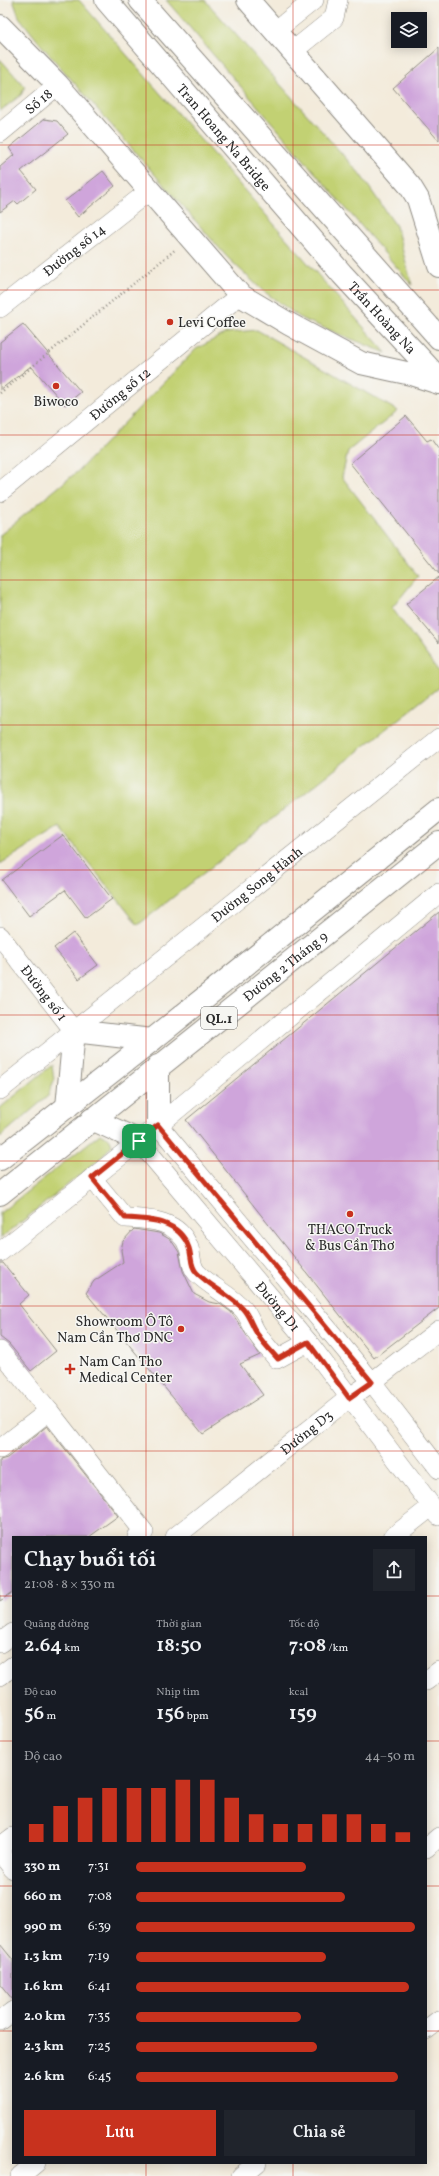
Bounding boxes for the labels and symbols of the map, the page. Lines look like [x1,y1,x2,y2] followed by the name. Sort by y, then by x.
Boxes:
[172,81,275,196] street label: Tran Hoang Na Bridge
[22,85,57,119] street label: Số 18
[40,221,110,282] street label: Đường số 14
[343,278,420,359] street label: Trần Hoàng Na
[178,314,246,333] place label: Levi Coffee
[165,317,175,327] marker: Levi Coffee
[86,364,155,426] street label: Đường số 12
[51,381,61,391] marker: Biwoco
[34,393,78,412] place label: Biwoco
[208,843,307,928] street label: Đường Song Hành
[240,928,332,1007] street label: Đường 2 Tháng 9
[15,962,71,1026] street label: Đường số 1
[201,1007,237,1029] road number: QL.1
[122,1124,156,1158] pin
[345,1209,355,1219] marker: THACO Truck & Bus Cần Thơ
[305,1221,395,1256] place label: THACO Truck & Bus Cần Thơ
[250,1278,304,1336] street label: Đường D1
[57,1313,173,1348] place label: Showroom Ô Tô Nam Cần Thơ DNC
[176,1324,186,1334] marker: Showroom Ô Tô Nam Cần Thơ DNC
[79,1353,172,1388] place label: Nam Can Tho Medical Center
[64,1363,76,1375] marker: Nam Can Tho Medical Center
[277,1407,337,1460] street label: Đường D3

